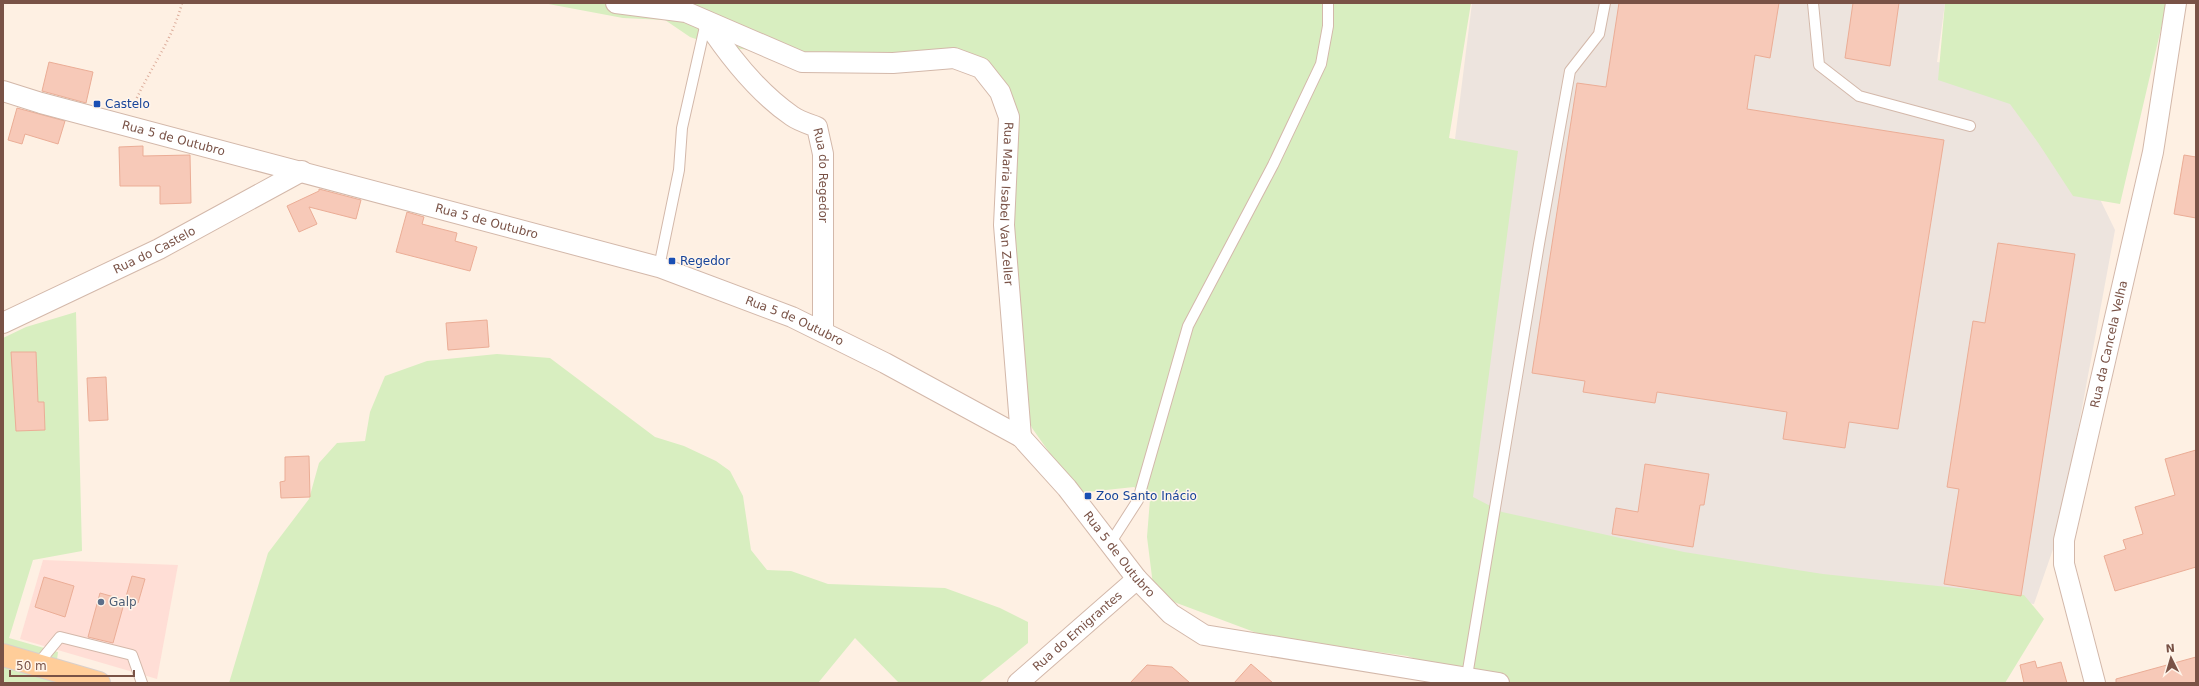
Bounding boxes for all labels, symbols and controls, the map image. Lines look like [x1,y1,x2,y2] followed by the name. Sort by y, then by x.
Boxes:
[105,97,150,111] place label: Castelo
[92,99,102,109] marker: Castelo
[121,118,227,159] street label: Rua 5 de Outubro
[997,122,1016,286] street label: Rua Maria Isabel Van Zeller
[810,126,830,223] street label: Rua do Regedor
[434,201,540,242] street label: Rua 5 de Outubro
[111,223,198,277] street label: Rua do Castelo
[680,254,730,268] place label: Regedor
[667,256,677,266] marker: Regedor
[2088,279,2130,409] street label: Rua da Cancela Velha
[743,293,846,348] street label: Rua 5 de Outubro
[1096,489,1197,503] place label: Zoo Santo Inácio
[1083,491,1093,501] marker: Zoo Santo Inácio
[1081,509,1158,600] street label: Rua 5 de Outubro
[1030,588,1125,674] street label: Rua do Emigrantes
[109,595,137,609] place label: Galp
[96,597,106,607] marker: Galp
[2151,638,2191,678] north arrow
[2165,642,2175,655] text: N
[10,652,134,678] scale bar
[16,659,47,673] text: 50 m

